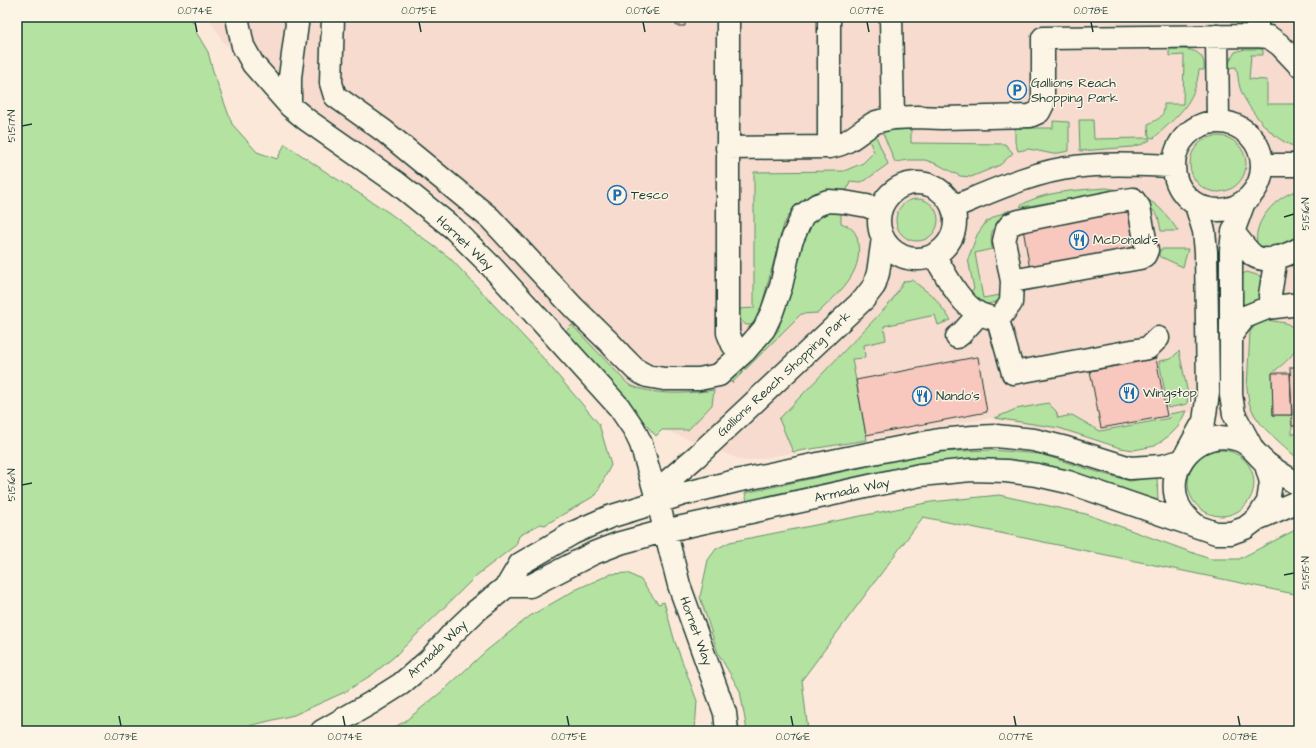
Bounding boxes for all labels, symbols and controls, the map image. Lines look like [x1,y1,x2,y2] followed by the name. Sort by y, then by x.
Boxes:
[177,4,213,18] text: 0.074°E
[401,4,437,18] text: 0.075°E
[626,4,660,18] text: 0.076°E
[850,4,884,18] text: 0.077°E
[1074,4,1108,18] text: 0.078°E
[1031,74,1118,108] place label: Gallions Reach Shopping Park
[1006,79,1028,101] parking icon: Gallions Reach Shopping Park
[5,110,19,142] text: 51.517°N
[606,184,628,206] parking icon: Tesco
[631,186,669,204] place label: Tesco
[1299,198,1313,230] text: 51.516°N
[432,212,498,275] street label: Hornet Way
[1068,229,1090,251] restaurant icon: McDonald's
[1093,231,1159,249] place label: McDonald's
[713,307,856,442] street label: Gallions Reach Shopping Park
[1118,382,1140,404] restaurant icon: Wingstop
[1143,384,1197,403] place label: Wingstop
[911,385,933,407] restaurant icon: Nando's
[936,387,980,405] place label: Nando's
[5,469,19,501] text: 51.516°N
[813,473,892,508] street label: Armada Way
[1299,556,1313,590] text: 51.515°N
[674,594,717,668] street label: Hornet Way
[403,616,472,683] street label: Armada Way
[104,730,138,744] text: 0.073°E
[327,730,363,744] text: 0.074°E
[551,730,587,744] text: 0.075°E
[776,730,810,744] text: 0.076°E
[999,730,1033,744] text: 0.077°E
[1223,730,1257,744] text: 0.078°E

